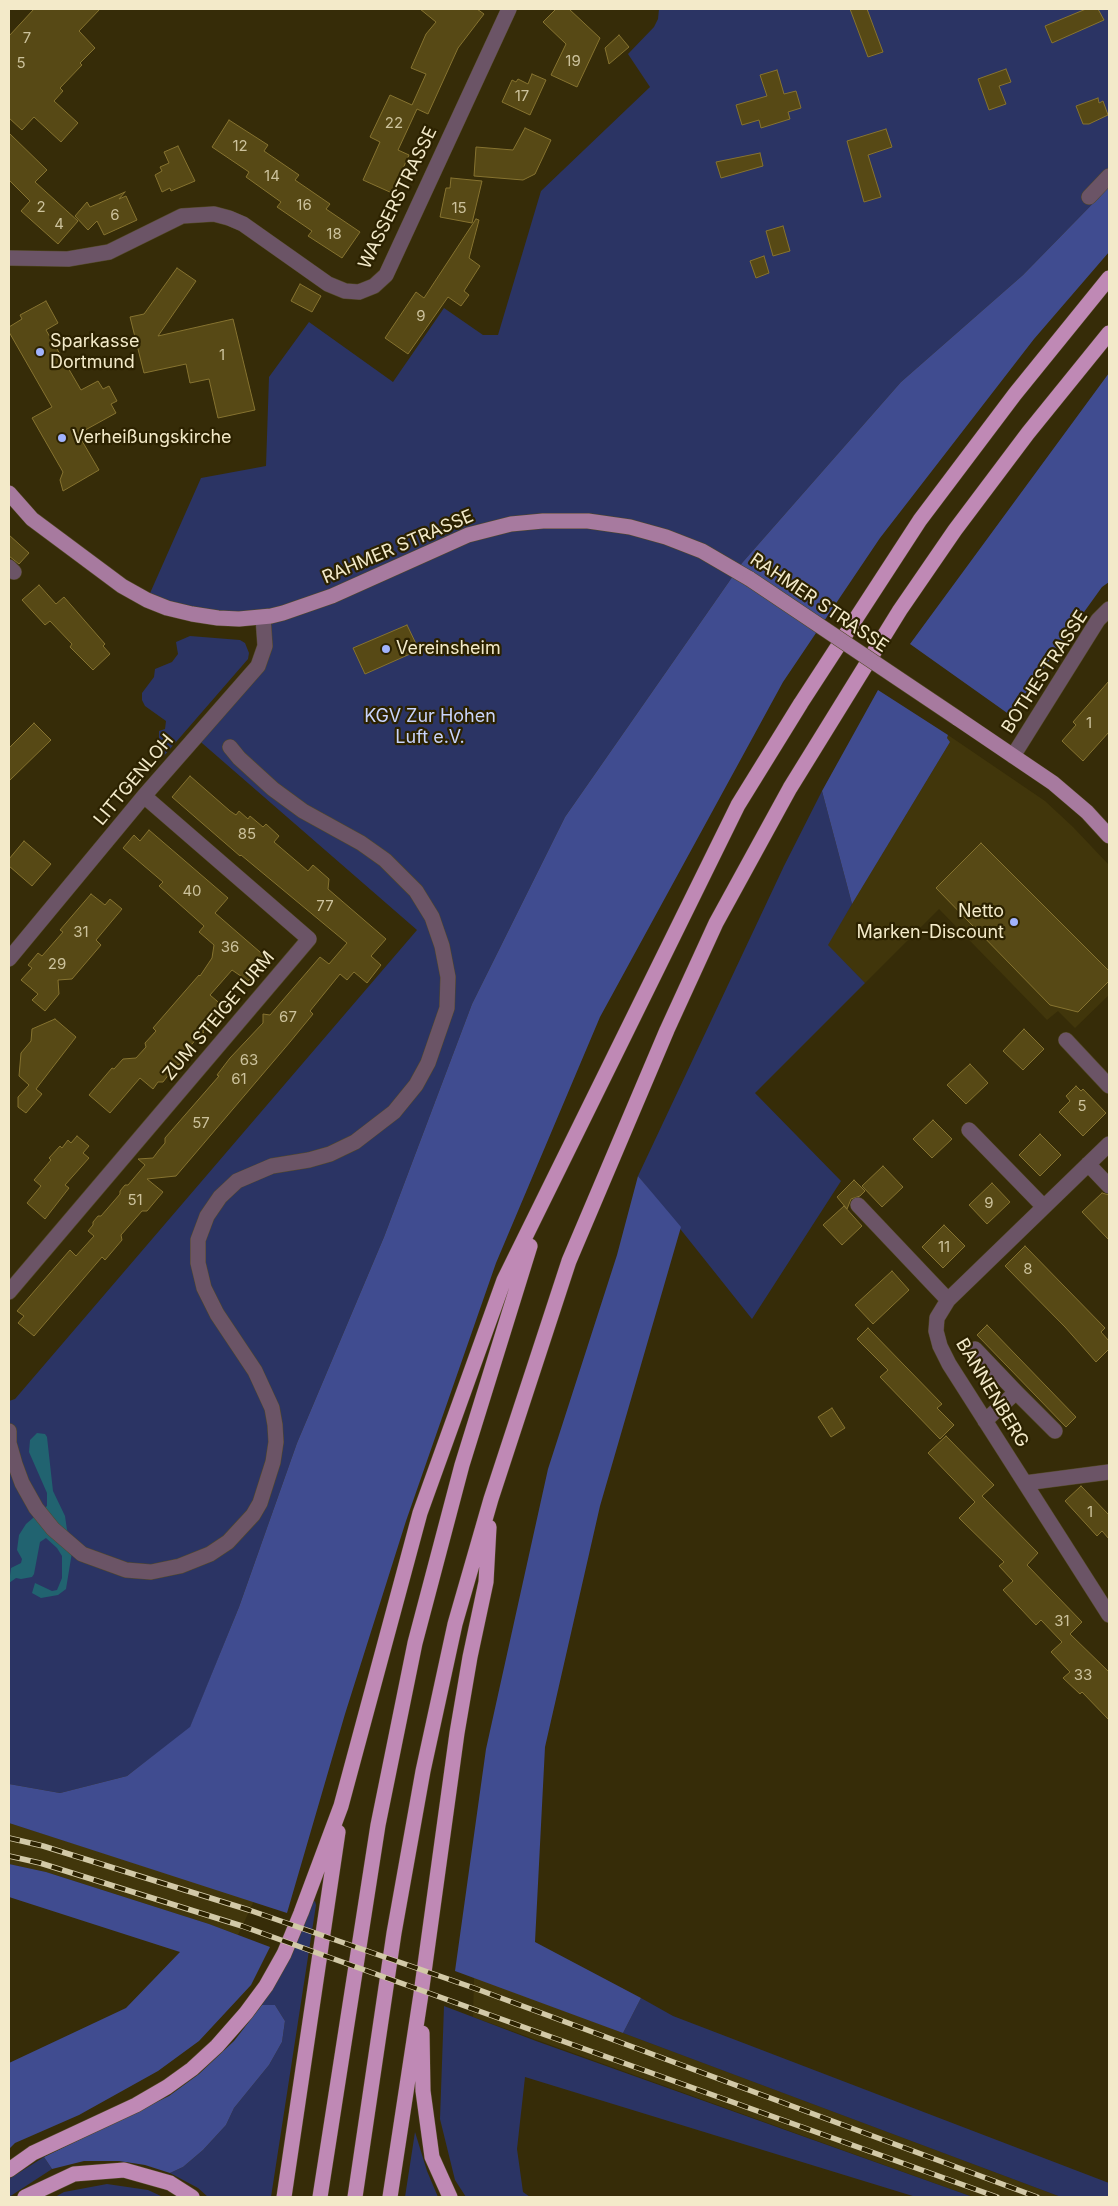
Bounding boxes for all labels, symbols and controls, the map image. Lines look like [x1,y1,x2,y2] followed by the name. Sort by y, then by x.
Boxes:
[23,29,31,47] house number: 7
[565,52,581,70] house number: 19
[16,54,26,72] house number: 5
[515,87,529,105] house number: 17
[385,114,403,132] house number: 22
[354,123,442,273] street label: WASSERSTRASSE
[232,137,248,155] house number: 12
[264,167,280,185] house number: 14
[296,196,312,214] house number: 16
[36,198,46,216] house number: 2
[451,199,467,217] house number: 15
[110,206,120,224] house number: 6
[54,215,64,233] house number: 4
[326,225,342,243] house number: 18
[416,307,426,325] house number: 9
[50,331,139,374] place label: Sparkasse Dortmund
[34,346,46,358] marker: Sparkasse Dortmund
[219,346,225,364] house number: 1
[72,427,232,449] place label: Verheißungskirche
[56,432,68,444] marker: Verheißungskirche
[319,505,477,589] street label: RAHMER STRASSE
[746,549,892,657] street label: RAHMER STRASSE
[997,607,1093,737] street label: BOTHESTRASSE
[396,638,501,660] place label: Vereinsheim
[380,643,392,655] marker: Vereinsheim
[364,706,496,749] park label: KGV Zur Hohen Luft e.V.
[1086,714,1092,732] house number: 1
[90,730,178,830] street label: LITTGENLOH
[238,825,256,843] house number: 85
[182,882,202,900] house number: 40
[316,897,334,915] house number: 77
[857,901,1004,944] place label: Netto Marken-Discount
[1008,916,1020,928] marker: Netto Marken-Discount
[73,923,89,941] house number: 31
[221,938,239,956] house number: 36
[159,947,279,1085] street label: ZUM STEIGETURM
[48,955,66,973] house number: 29
[279,1008,297,1026] house number: 67
[240,1051,258,1069] house number: 63
[231,1070,247,1088] house number: 61
[1077,1097,1087,1115] house number: 5
[192,1114,210,1132] house number: 57
[127,1191,143,1209] house number: 51
[984,1194,994,1212] house number: 9
[938,1238,950,1256] house number: 11
[1023,1260,1033,1278] house number: 8
[951,1335,1033,1451] street label: BANNENBERG
[1087,1503,1093,1521] house number: 1
[1054,1612,1070,1630] house number: 31
[1074,1666,1092,1684] house number: 33

